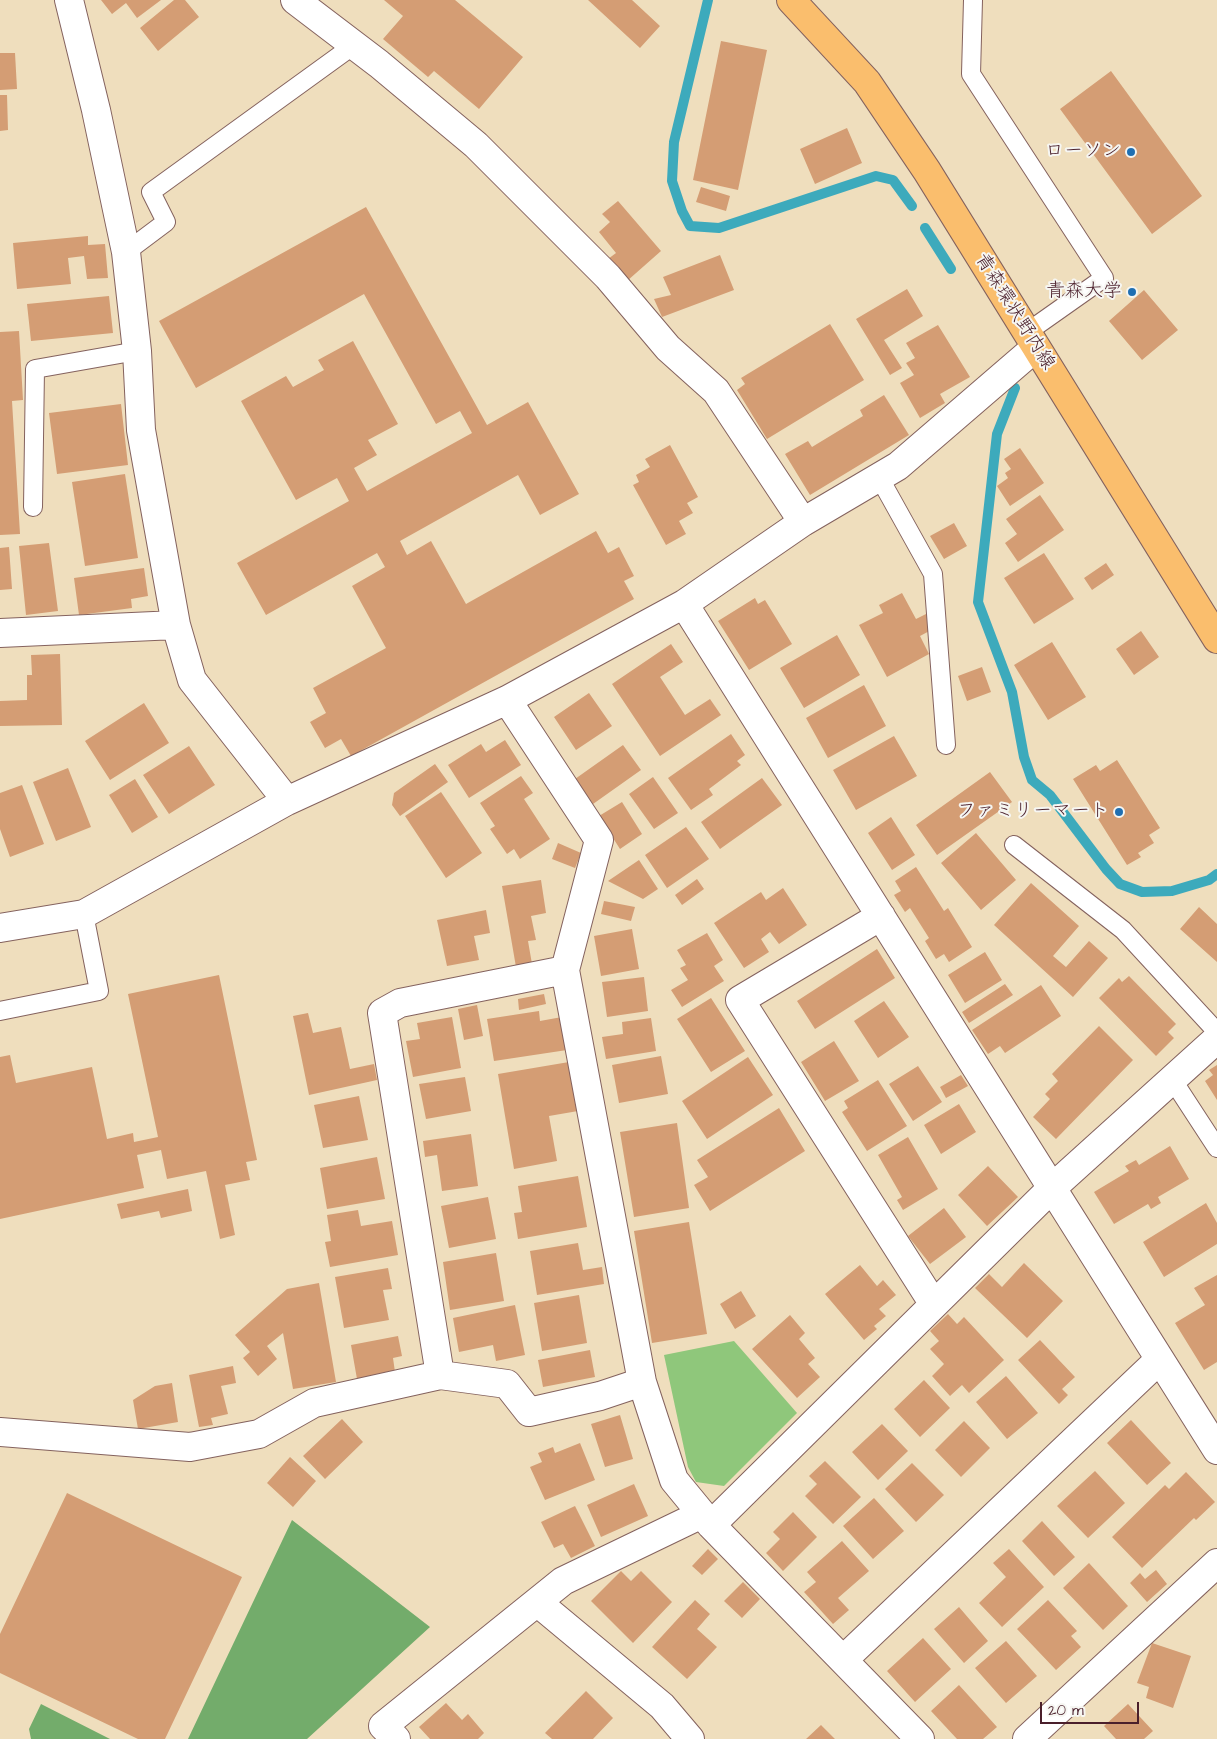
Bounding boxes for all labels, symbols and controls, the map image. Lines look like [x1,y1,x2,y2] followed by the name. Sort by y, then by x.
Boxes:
[1045,141,1121,163] place label: ローソン
[1125,146,1137,158] marker: ローソン
[969,250,1059,374] street label: 青森環状野内線
[1046,281,1122,303] place label: 青森大学
[1126,286,1138,298] marker: 青森大学
[957,801,1109,823] place label: ファミリーマート
[1113,806,1125,818] marker: ファミリーマート
[1042,1692,1141,1724] scale bar
[1048,1700,1084,1721] text: 20 m

